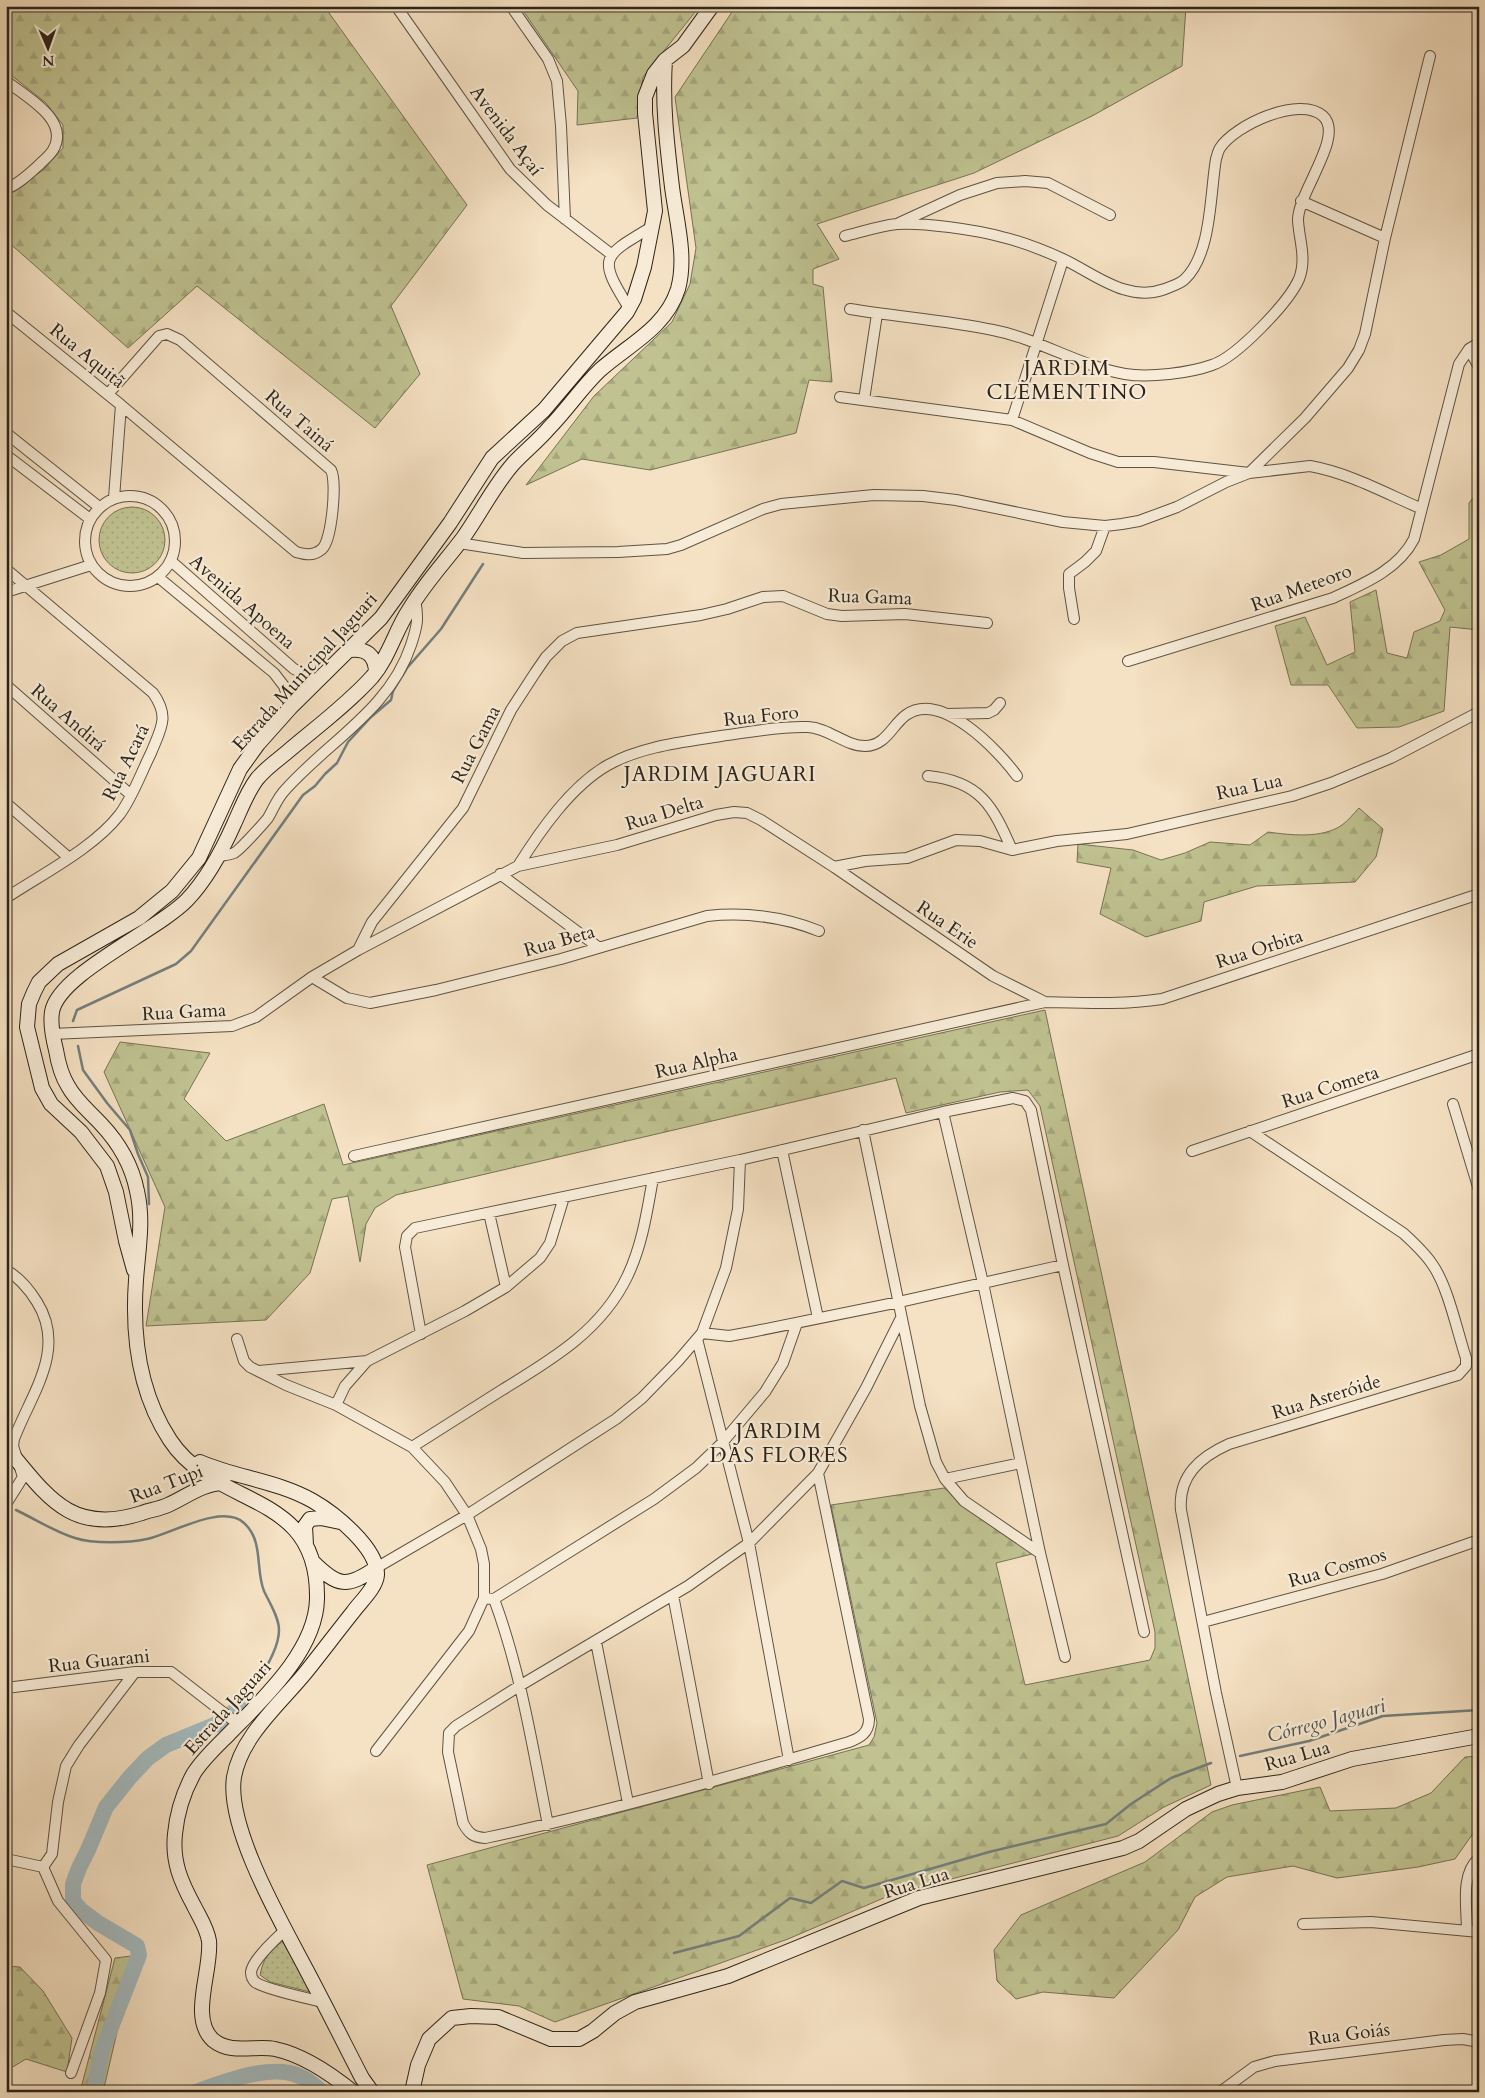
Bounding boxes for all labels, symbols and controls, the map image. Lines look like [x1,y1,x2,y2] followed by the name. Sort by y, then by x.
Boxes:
[22,22,72,72] north arrow
[42,51,55,70] text: N
[464,80,549,181] street label: Avenida Açaí
[44,317,131,395] street label: Rua Aquitã
[986,354,1148,407] district label: JARDIM CLEMENTINO
[259,384,339,458] street label: Rua Tainá
[184,548,301,655] street label: Avenida Apoena
[1247,558,1355,618] street label: Rua Meteoro
[827,583,913,611] street label: Rua Gama
[226,587,383,757] street label: Estrada Municipal Jaguari
[25,678,112,758] street label: Rua Andirá
[722,699,800,733] street label: Rua Foro
[445,701,507,788] street label: Rua Gama
[96,720,156,805] street label: Rua Acará
[621,760,816,789] district label: JARDIM JAGUARI
[1214,767,1285,807] street label: Rua Lua
[622,789,706,837] street label: Rua Delta
[911,895,984,955] street label: Rua Erie
[521,918,598,963] street label: Rua Beta
[1212,923,1306,975] street label: Rua Orbita
[141,997,227,1027] street label: Rua Gama
[652,1041,740,1085] street label: Rua Alpha
[1278,1059,1382,1115] street label: Rua Cometa
[1269,1368,1384,1426] street label: Rua Asteróide
[709,1417,849,1470] district label: JARDIM DAS FLORES
[126,1458,207,1510] street label: Rua Tupi
[1285,1542,1389,1594] street label: Rua Cosmos
[47,1643,151,1679] street label: Rua Guarani
[178,1655,277,1761] street label: Estrada Jaguari
[1264,1692,1389,1749] water label: Córrego Jaguari
[1261,1734,1333,1778] street label: Rua Lua
[880,1861,952,1905] street label: Rua Lua
[1307,2016,1391,2052] street label: Rua Goiás

